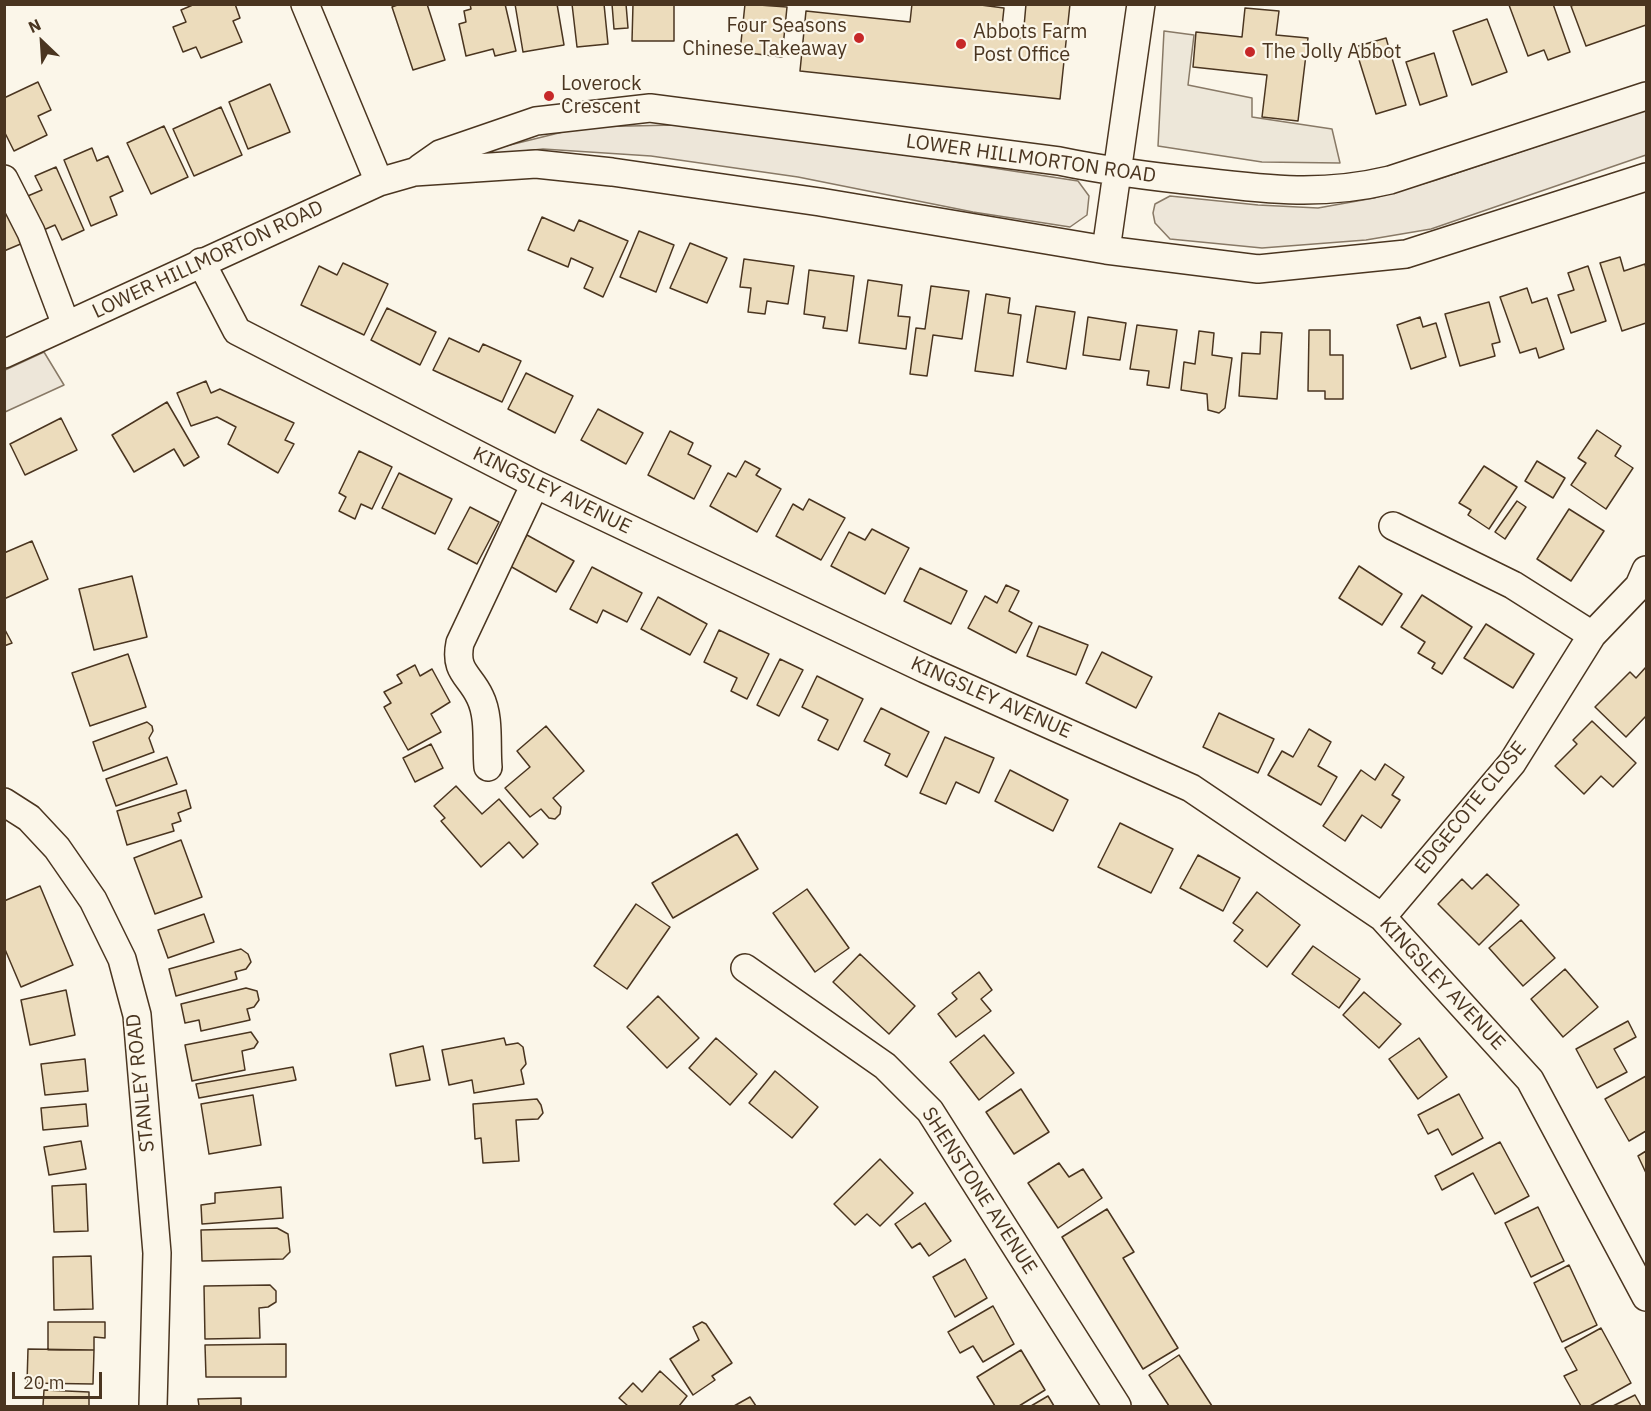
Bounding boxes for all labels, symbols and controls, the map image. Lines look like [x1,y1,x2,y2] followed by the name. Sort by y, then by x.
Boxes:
[12,12,72,72] north arrow
[25,14,44,37] text: N
[682,14,847,61] place label: Four Seasons Chinese Takeaway
[973,20,1088,67] place label: Abbots Farm Post Office
[852,31,866,45] marker: Four Seasons Chinese Takeaway
[954,37,968,51] marker: Abbots Farm Post Office
[1262,40,1401,64] place label: The Jolly Abbot
[1243,45,1257,59] marker: The Jolly Abbot
[561,72,642,119] place label: Loverock Crescent
[542,89,556,103] marker: Loverock Crescent
[904,130,1158,188] street label: LOWER HILLMORTON ROAD
[89,196,327,324] street label: LOWER HILLMORTON ROAD
[469,442,635,540] street label: KINGSLEY AVENUE
[907,652,1075,744] street label: KINGSLEY AVENUE
[1410,737,1532,879] street label: EDGECOTE CLOSE
[1374,912,1510,1056] street label: KINGSLEY AVENUE
[122,1013,160,1153] street label: STANLEY ROAD
[916,1103,1042,1279] street label: SHENSTONE AVENUE
[15,1360,105,1398] scale bar
[23,1371,65,1394] text: 20 m

